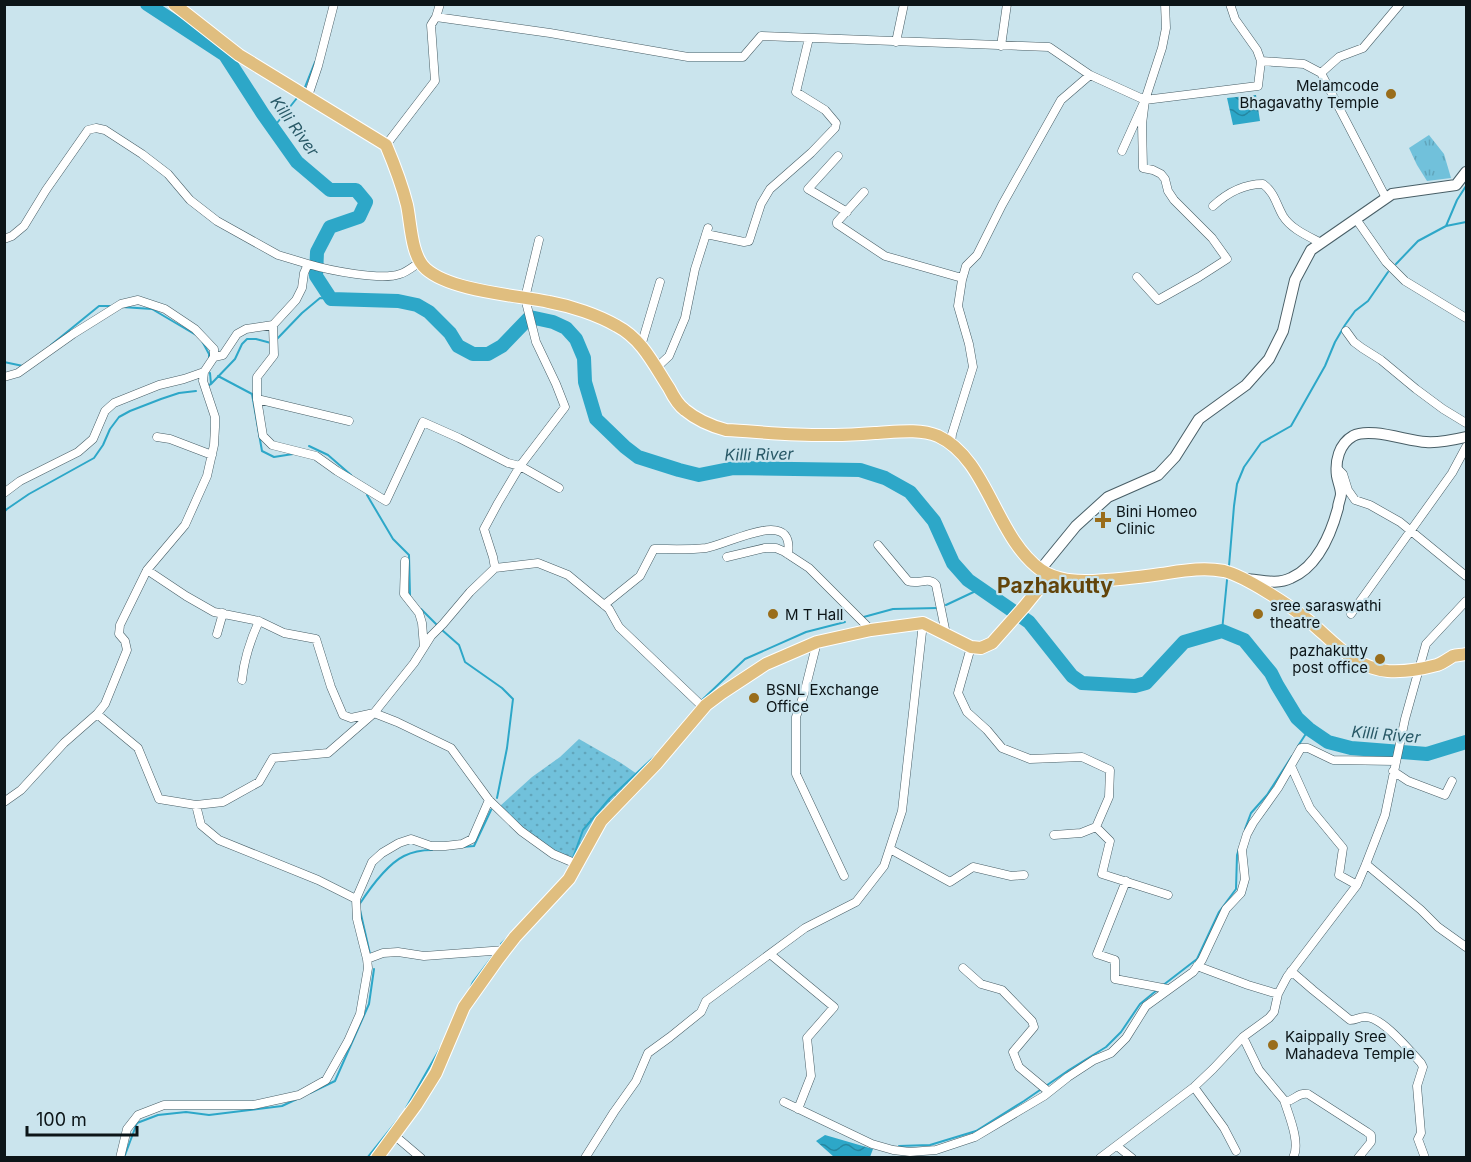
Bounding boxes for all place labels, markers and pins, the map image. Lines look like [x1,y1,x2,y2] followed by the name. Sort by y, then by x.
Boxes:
[1240,76,1379,112] place label: Melamcode Bhagavathy Temple
[1384,87,1398,101] marker: Melamcode Bhagavathy Temple
[1116,502,1197,538] place label: Bini Homeo Clinic
[1094,511,1112,529] marker: Bini Homeo Clinic
[1270,596,1381,632] place label: sree saraswathi theatre
[785,605,844,624] place label: M T Hall
[766,607,780,621] marker: M T Hall
[1251,607,1265,621] marker: sree saraswathi theatre
[1289,641,1369,677] place label: pazhakutty post office
[1373,652,1387,666] marker: pazhakutty post office
[766,680,879,716] place label: BSNL Exchange Office
[747,691,761,705] marker: BSNL Exchange Office
[1285,1027,1415,1063] place label: Kaippally Sree Mahadeva Temple
[1266,1038,1280,1052] marker: Kaippally Sree Mahadeva Temple

